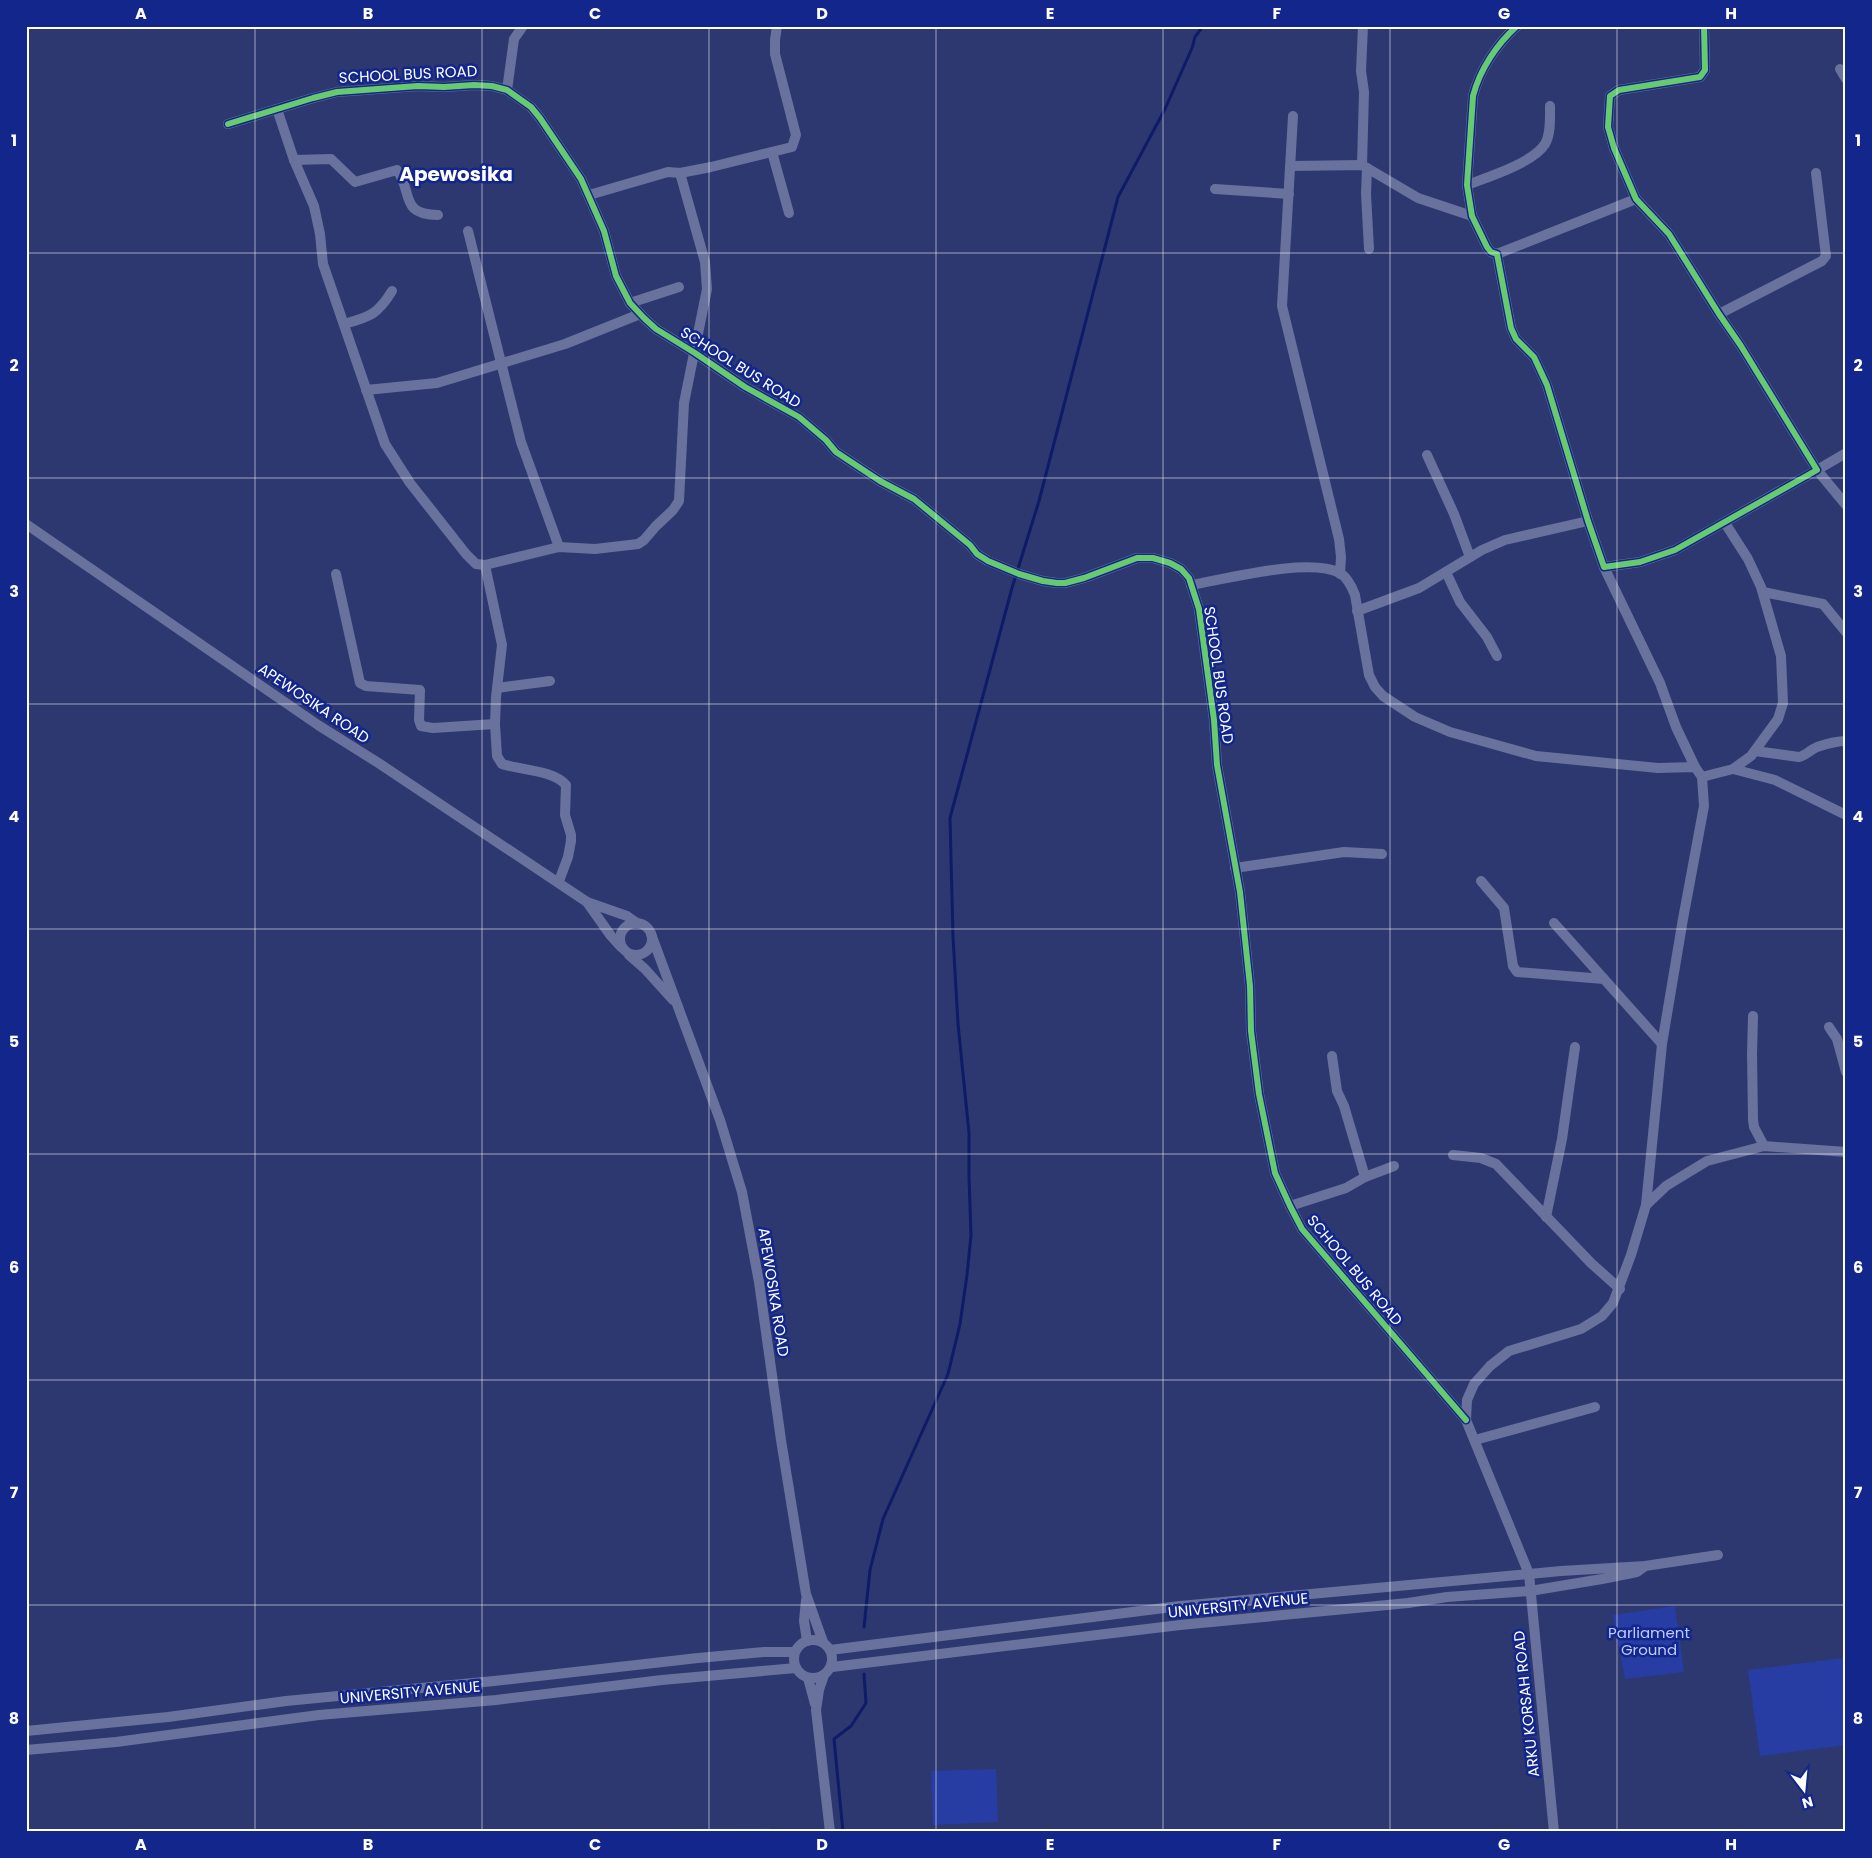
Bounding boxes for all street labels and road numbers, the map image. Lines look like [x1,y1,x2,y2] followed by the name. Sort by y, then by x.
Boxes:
[338,60,478,88] street label: SCHOOL BUS ROAD
[677,321,805,413] street label: SCHOOL BUS ROAD
[1199,605,1239,745] street label: SCHOOL BUS ROAD
[254,658,374,748] street label: APEWOSIKA ROAD
[1302,1210,1408,1330] street label: SCHOOL BUS ROAD
[753,1226,795,1358] street label: APEWOSIKA ROAD
[1167,1587,1309,1623] street label: UNIVERSITY AVENUE
[1508,1630,1544,1778] street label: ARKU KORSAH ROAD
[339,1675,481,1709] street label: UNIVERSITY AVENUE

